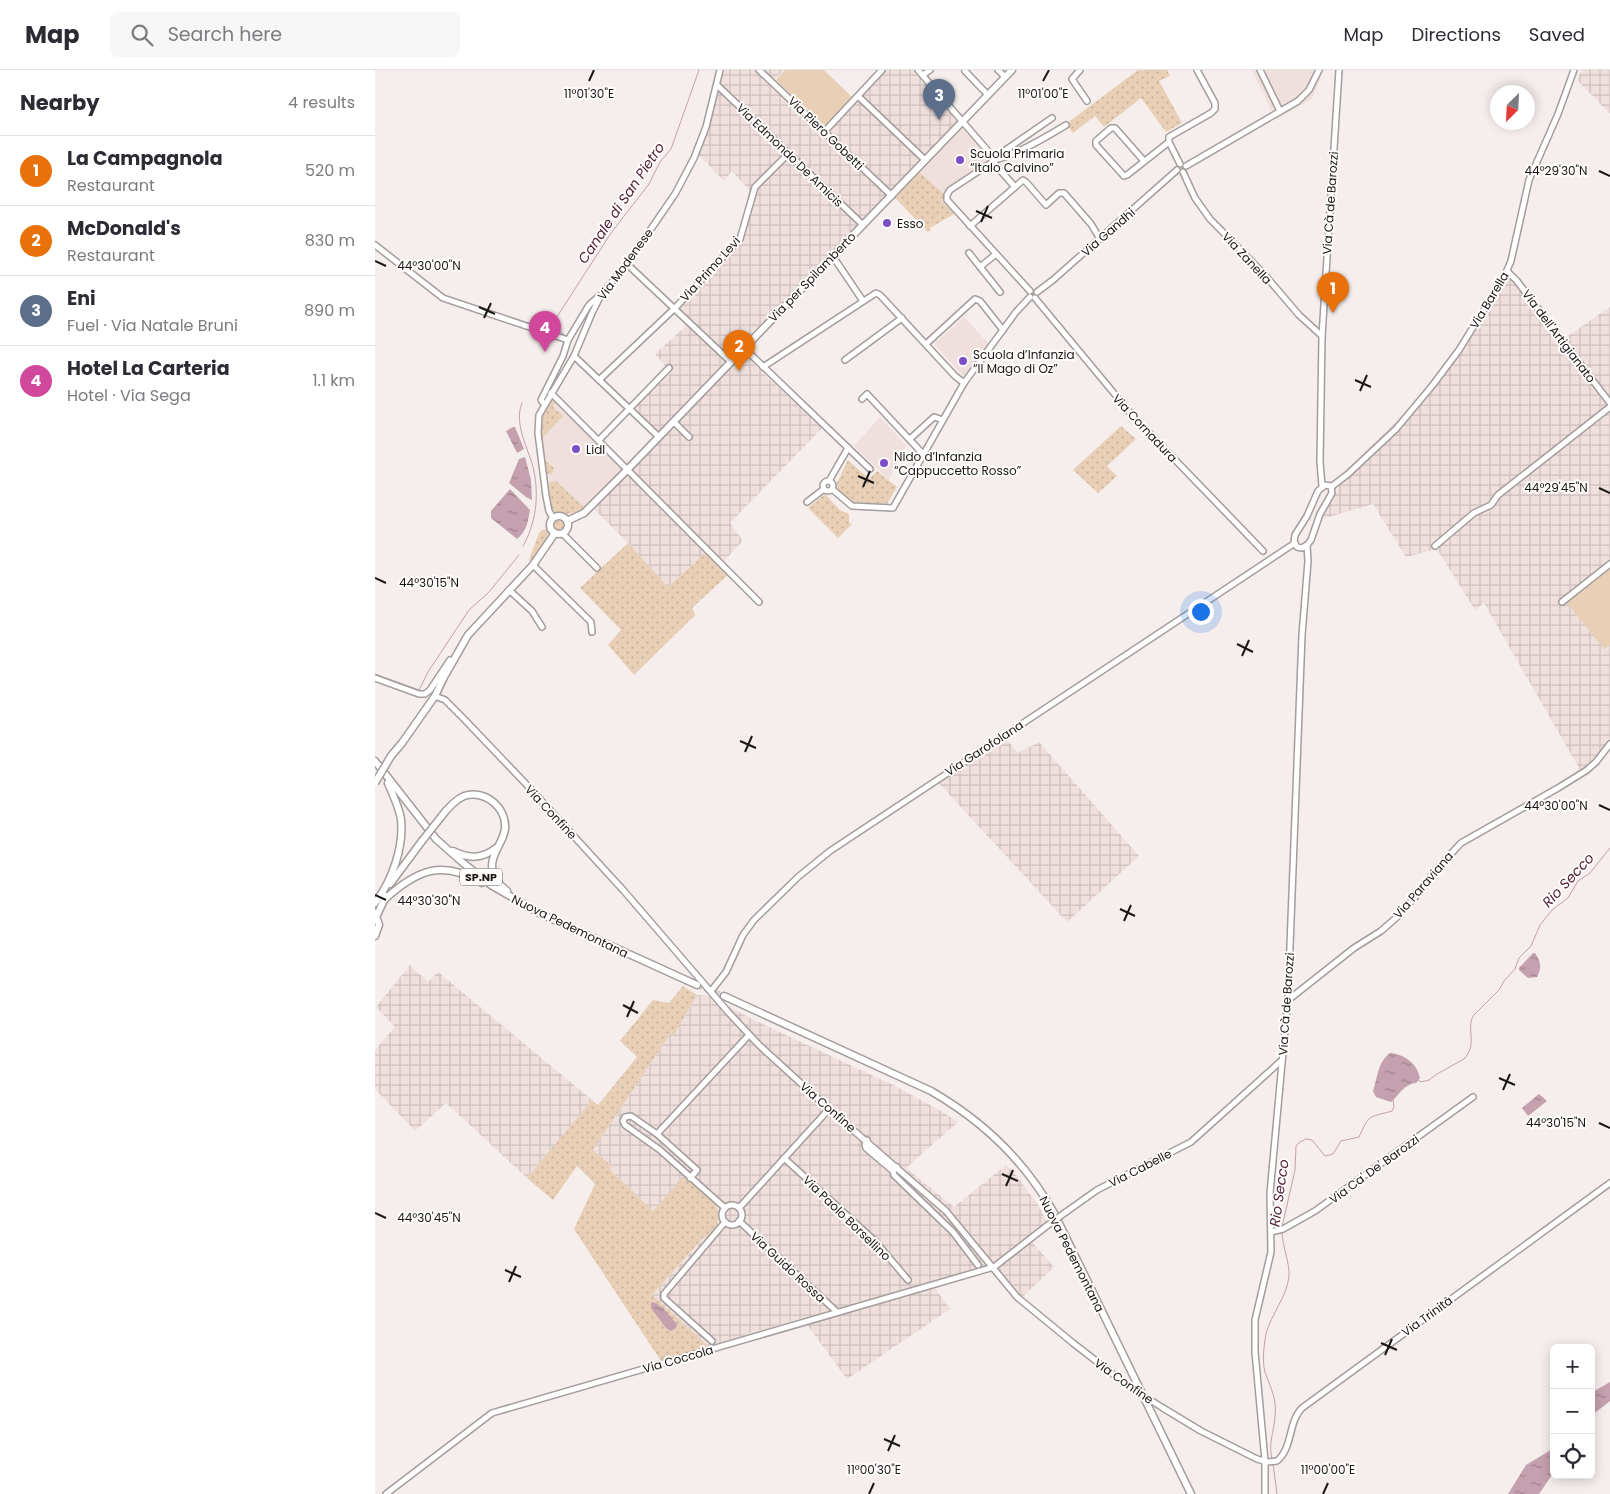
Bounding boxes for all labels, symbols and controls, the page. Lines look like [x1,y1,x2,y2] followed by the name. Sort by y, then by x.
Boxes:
[110,12,460,57] search box
[25,18,80,51] text: Map
[128,21,156,49] icon: search
[168,21,282,48] text: Search here
[1344,22,1383,47] text: Map
[1411,22,1501,47] text: Directions
[1529,22,1585,47] text: Saved
[923,79,955,120] pin: 3
[564,85,614,102] text: 11°01'30"E
[1018,85,1068,102] text: 11°01'00"E
[1490,85,1535,130] north arrow
[20,88,100,117] text: Nearby
[288,91,355,114] text: 4 results
[784,92,868,174] street label: Via Piero Gobetti
[733,99,847,211] street label: Via Edmondo De Amicis
[573,138,669,268] water label: Canale di San Pietro
[67,145,223,172] text: La Campagnola
[970,145,1064,176] place label: Scuola Primaria “Italo Calvino”
[1318,151,1342,255] street label: Via Cà de Barozzi
[954,154,966,166] marker: Scuola Primaria “Italo Calvino”
[33,159,39,182] text: 1
[305,159,355,182] text: 520 m
[1525,162,1587,179] text: 44°29'30"N
[67,174,155,197] text: Restaurant
[1077,204,1139,260] street label: Via Gandhi
[67,215,181,242] text: McDonald's
[897,215,924,232] place label: Esso
[881,217,893,229] marker: Esso
[593,225,657,303] street label: Via Modenese
[764,228,860,326] street label: Via per Spilamberto
[1218,228,1276,288] street label: Via Zanella
[31,229,41,252] text: 2
[305,229,355,252] text: 830 m
[676,233,744,305] street label: Via Primo Levi
[67,244,155,267] text: Restaurant
[397,257,461,274] text: 44°30'00"N
[1465,268,1513,332] street label: Via Barella
[1317,272,1349,313] pin: 1
[67,285,96,312] text: Eni
[1518,286,1600,386] street label: Via dell'Artigianato
[31,299,41,322] text: 3
[304,299,355,322] text: 890 m
[529,311,561,352] pin: 4
[67,314,238,337] text: Fuel · Via Natale Bruni
[723,330,755,371] pin: 2
[973,346,1075,377] place label: Scuola d’Infanzia “Il Mago di Oz”
[67,355,230,382] text: Hotel La Carteria
[957,355,969,367] marker: Scuola d’Infanzia “Il Mago di Oz”
[31,369,41,392] text: 4
[312,369,355,392] text: 1.1 km
[67,384,191,407] text: Hotel · Via Sega
[1109,390,1181,466] street label: Via Cornadura
[586,441,605,458] place label: Lidl
[570,443,582,455] marker: Lidl
[894,448,1022,479] place label: Nido d’Infanzia “Cappuccetto Rosso”
[878,457,890,469] marker: Nido d’Infanzia “Cappuccetto Rosso”
[1524,479,1588,496] text: 44°29'45"N
[399,574,459,591] text: 44°30'15"N
[1188,599,1214,625] your location
[941,716,1027,780] street label: Via Garofolana
[521,781,581,843] street label: Via Confine
[1524,797,1588,814] text: 44°30'00"N
[1389,848,1457,922] street label: Via Paraviana
[1538,848,1598,912] water label: Rio Secco
[460,869,502,886] road number: SP.NP
[509,890,631,962] street label: Nuova Pedemontana
[397,892,461,909] text: 44°30'30"N
[1274,952,1298,1056] street label: Via Cà de Barozzi
[796,1078,860,1136] street label: Via Confine
[1526,1114,1586,1131] text: 44°30'15"N
[1326,1131,1422,1207] street label: Via Ca' De' Barozzi
[1106,1145,1174,1191] street label: Via Cabelle
[1264,1158,1294,1228] water label: Rio Secco
[799,1171,895,1265] street label: Via Paolo Borsellino
[1035,1193,1109,1315] street label: Nuova Pedemontana
[397,1209,461,1226] text: 44°30'45"N
[747,1228,829,1306] street label: Via Guido Rossa
[1398,1292,1456,1340] street label: Via Trinità
[641,1341,715,1377] street label: Via Coccola
[1550,1344,1595,1479] map controls
[1550,1344,1595,1389] button: +
[1091,1354,1157,1408] street label: Via Confine
[1550,1389,1595,1434] button: −
[1550,1434,1595,1479] button: locate
[847,1461,901,1478] text: 11°00'30"E
[1301,1461,1355,1478] text: 11°00'00"E

